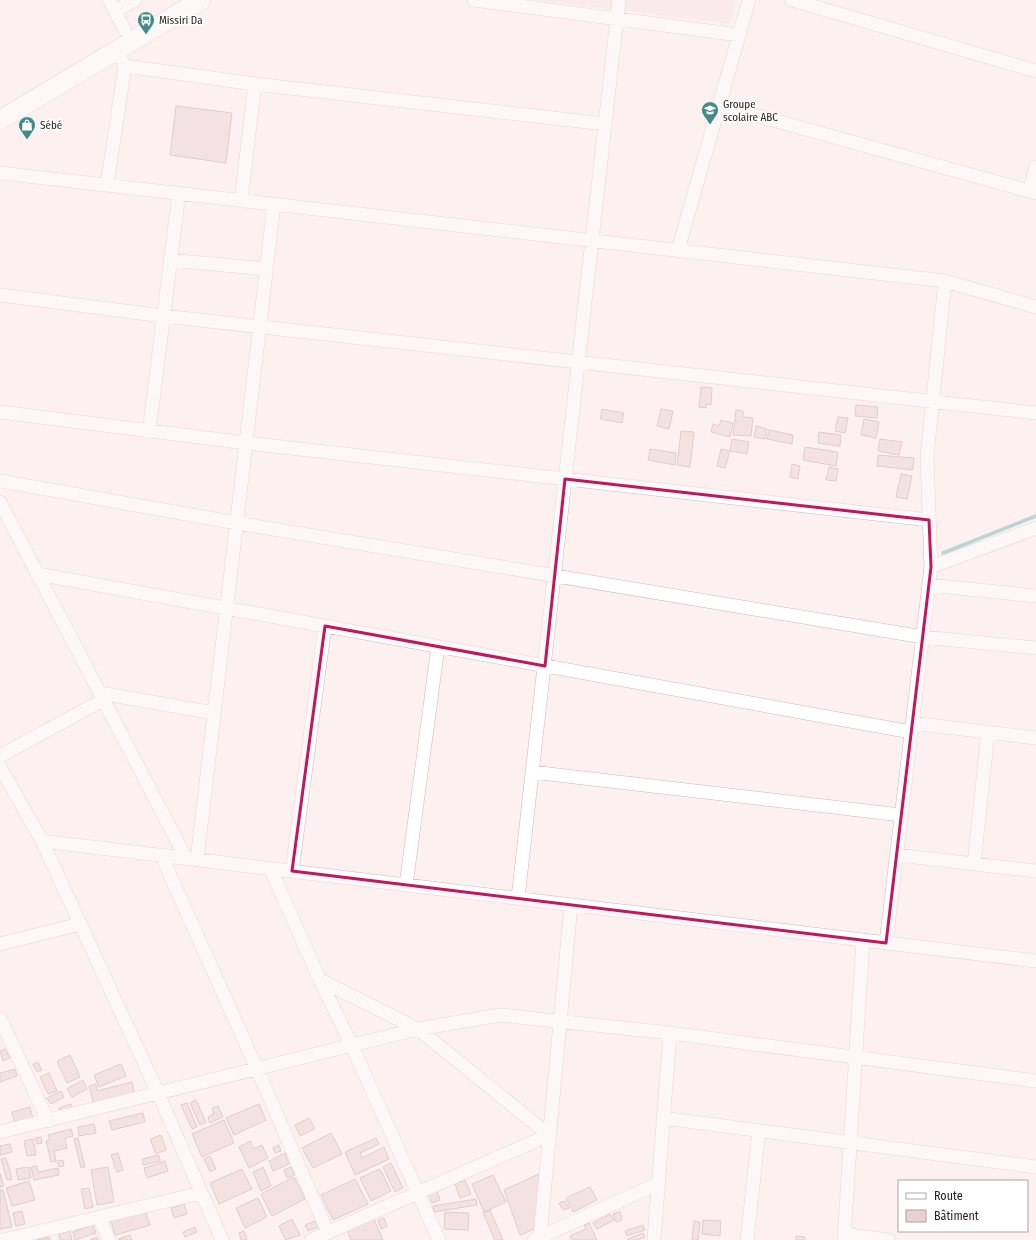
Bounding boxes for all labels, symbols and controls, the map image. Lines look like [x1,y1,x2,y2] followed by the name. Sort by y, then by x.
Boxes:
[136,10,156,35] bus stop icon: Missiri Da
[159,14,203,27] place label: Missiri Da
[723,98,778,124] place label: Groupe scolaire ABC
[700,100,720,125] school or university icon: Groupe scolaire ABC
[17,115,37,140] shop icon: Sébé
[40,119,62,132] place label: Sébé
[898,1180,1028,1232] legend
[934,1189,963,1203] text: Route
[934,1209,979,1223] text: Bâtiment

